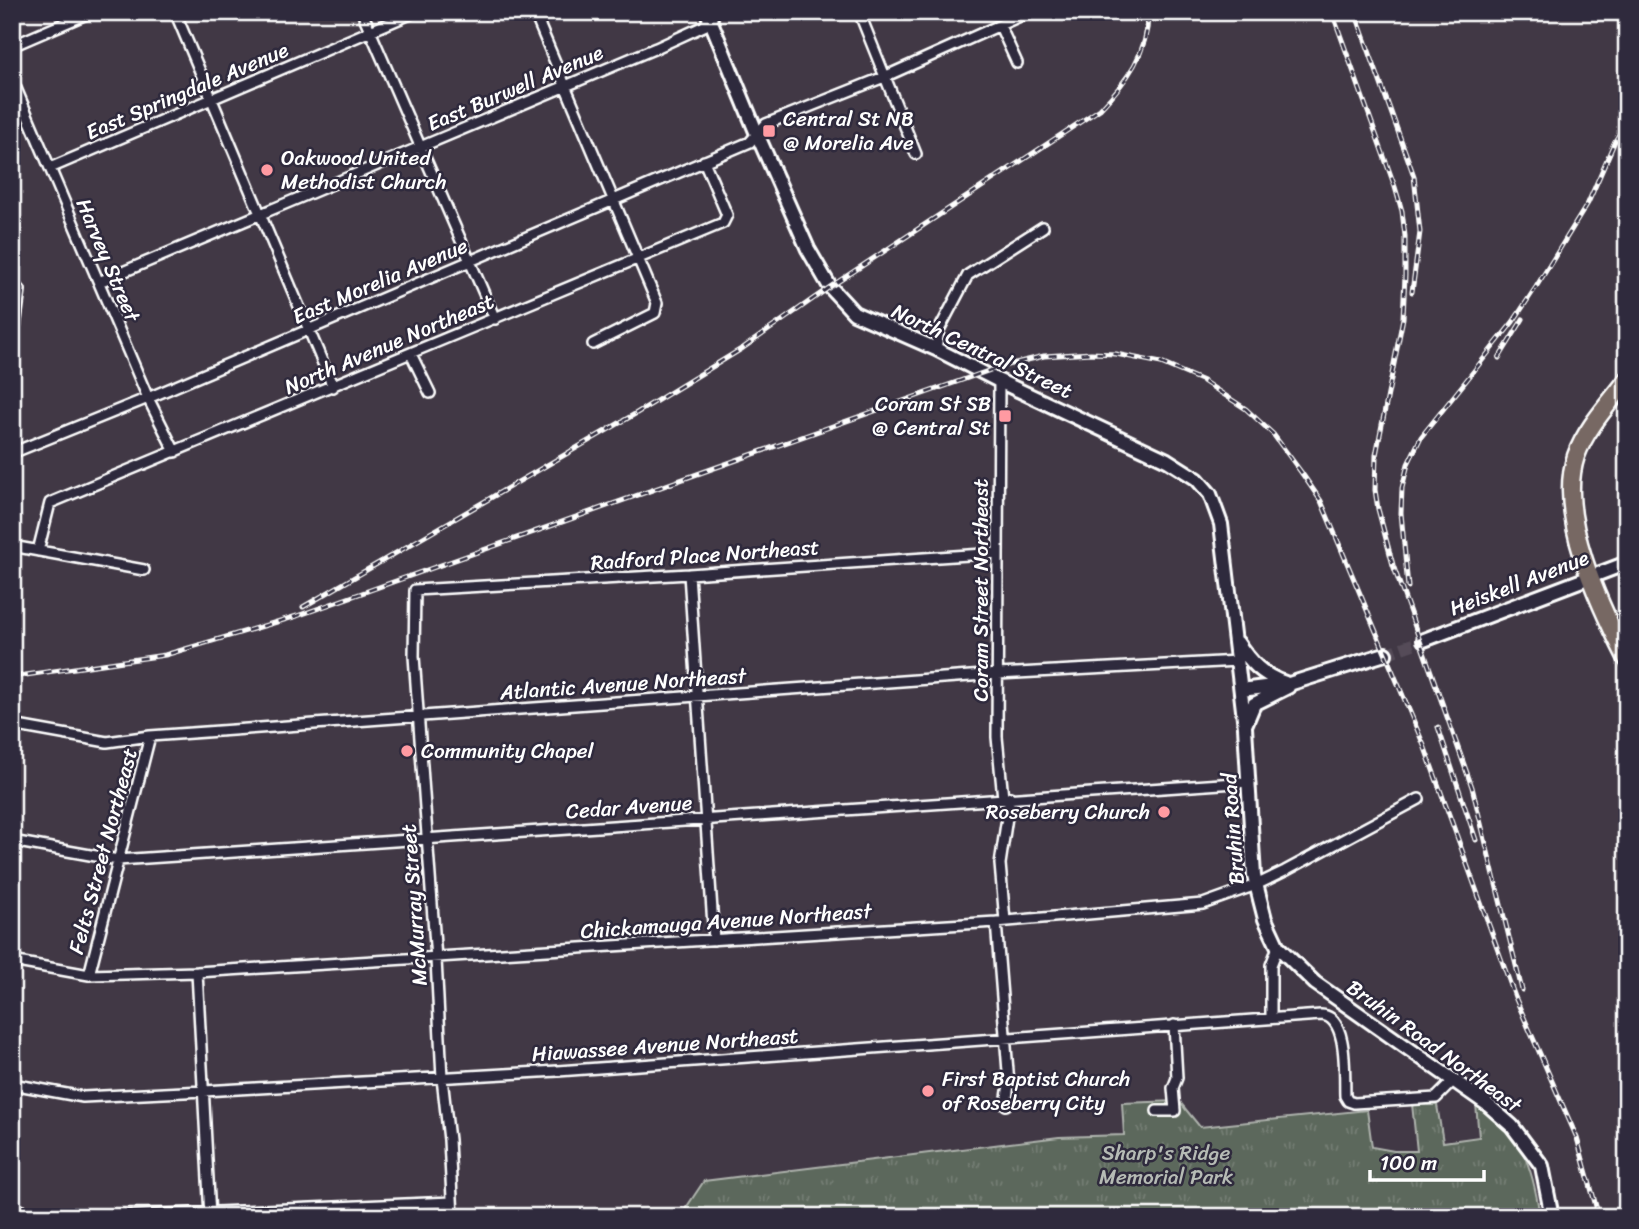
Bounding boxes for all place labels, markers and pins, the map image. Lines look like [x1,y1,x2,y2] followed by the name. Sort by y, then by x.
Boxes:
[783,100,914,162] place label: Central St NB @ Morelia Ave
[761,123,777,139] marker: Central St NB @ Morelia Ave
[281,139,446,201] place label: Oakwood United Methodist Church
[259,162,275,178] marker: Oakwood United Methodist Church
[872,385,991,447] place label: Coram St SB @ Central St
[997,408,1013,424] marker: Coram St SB @ Central St
[421,732,595,770] place label: Community Chapel
[399,743,415,759] marker: Community Chapel
[986,793,1150,831] place label: Roseberry Church
[1156,804,1172,820] marker: Roseberry Church
[942,1060,1130,1122] place label: First Baptist Church of Roseberry City
[920,1083,936,1099] marker: First Baptist Church of Roseberry City

